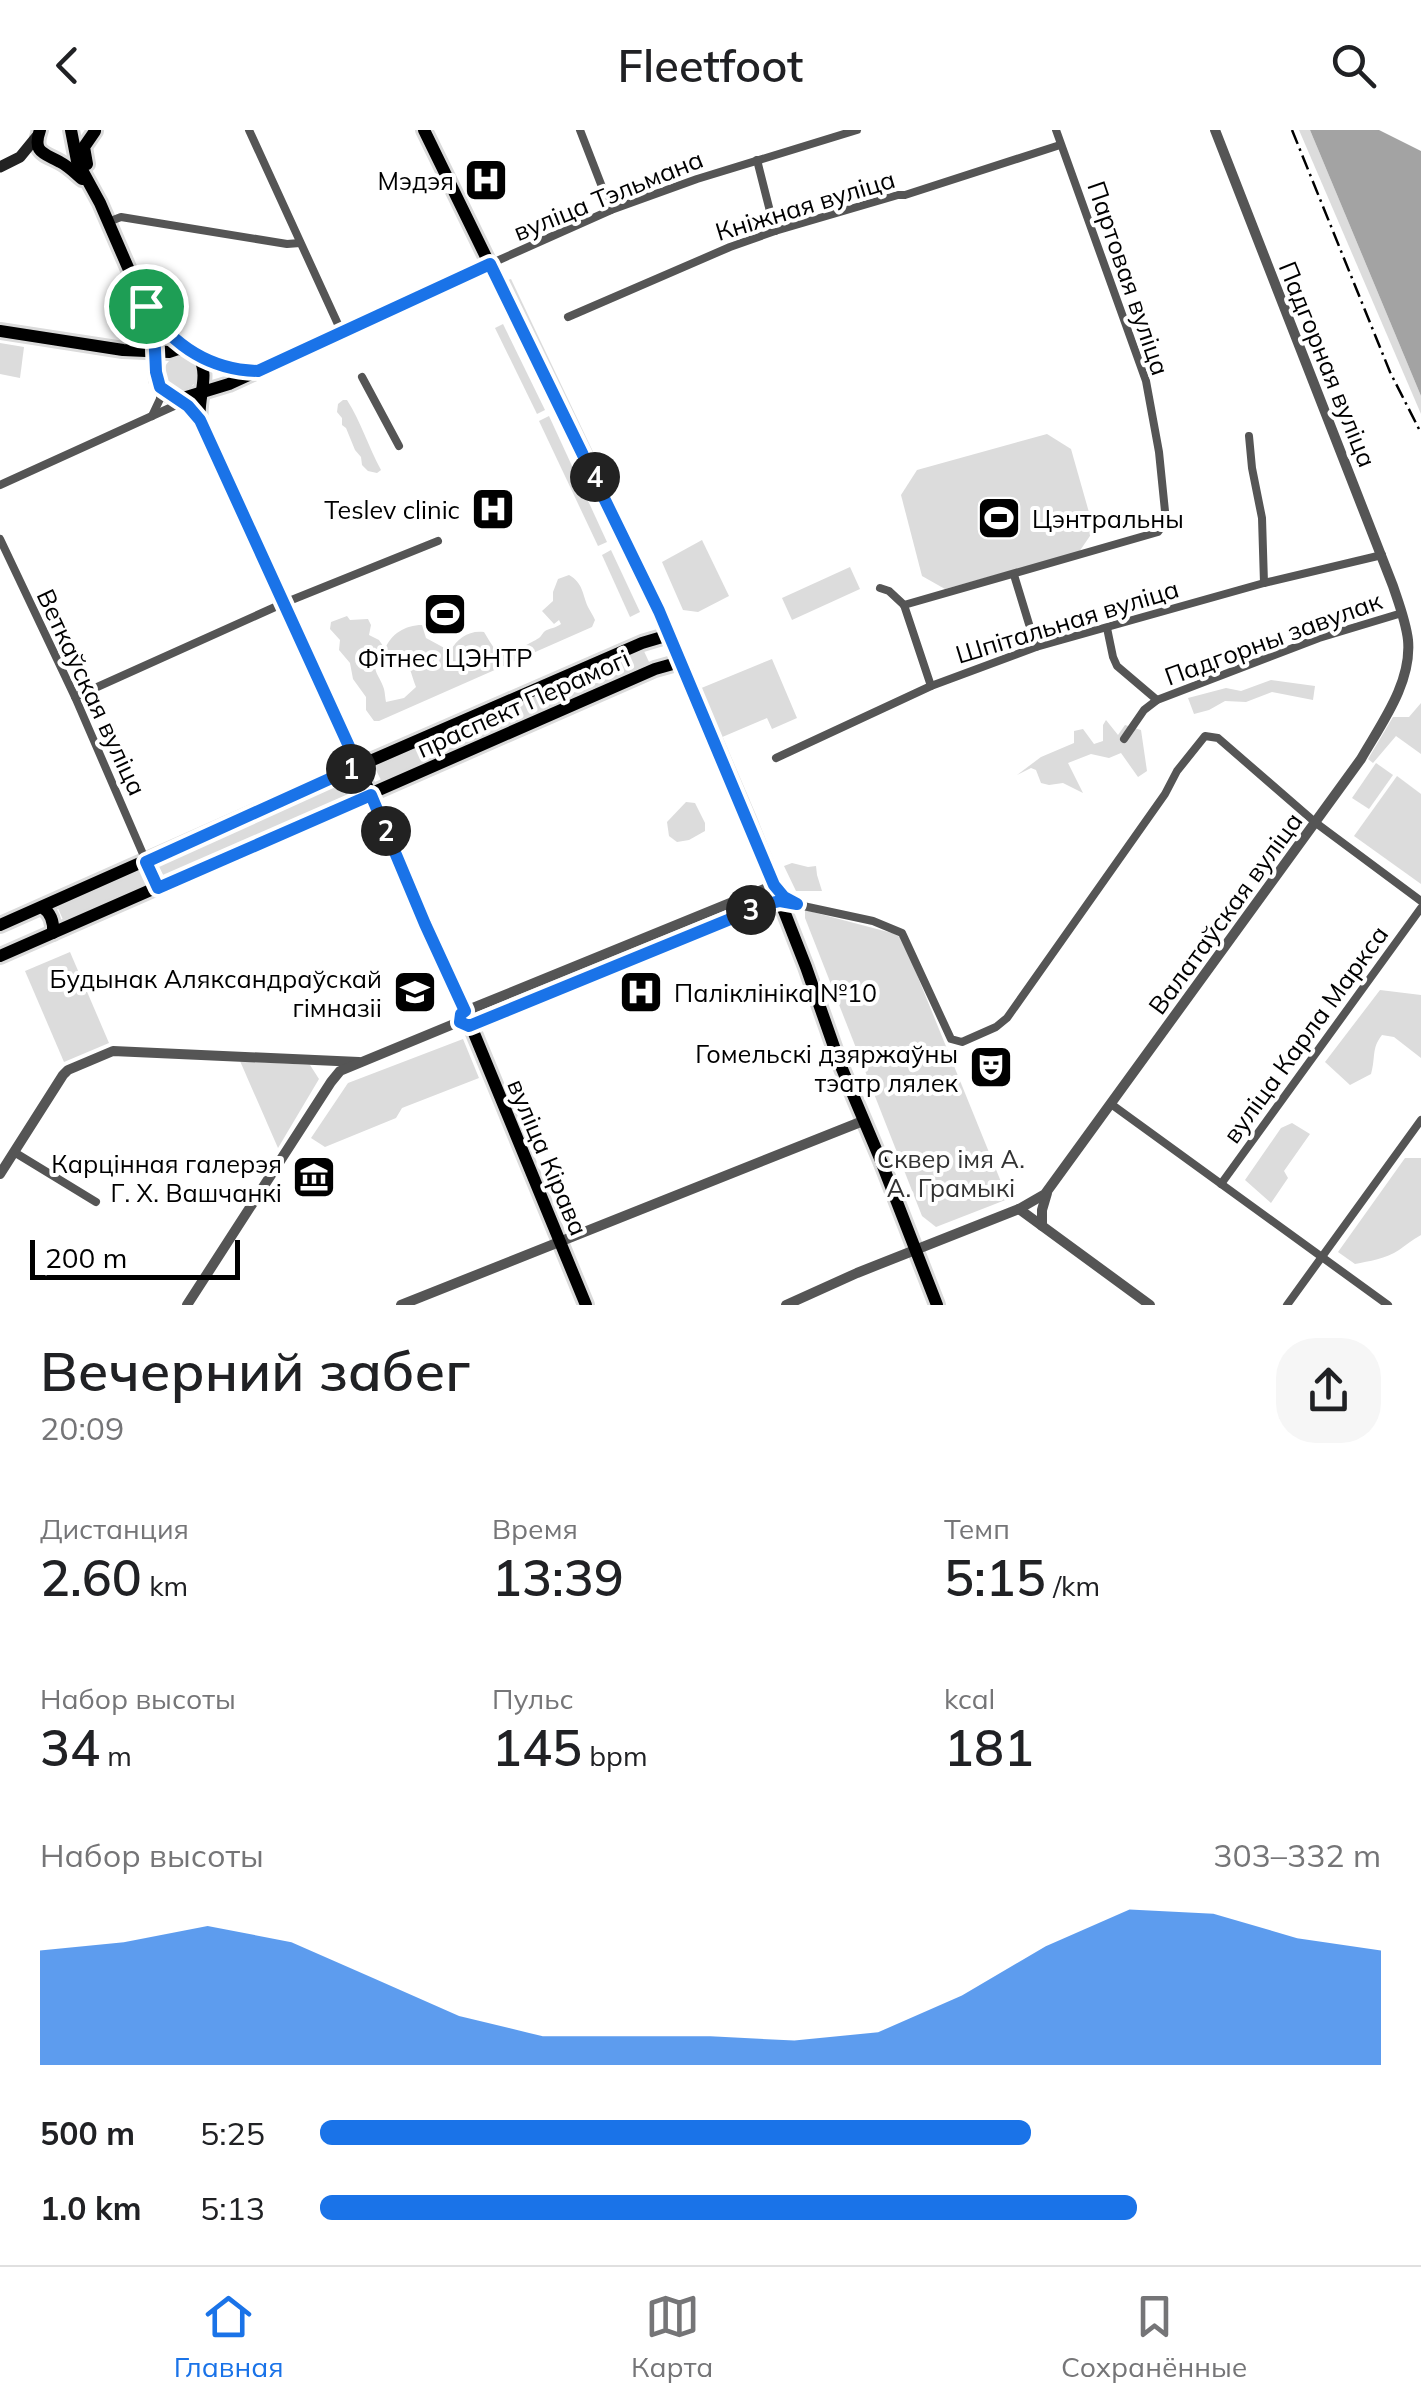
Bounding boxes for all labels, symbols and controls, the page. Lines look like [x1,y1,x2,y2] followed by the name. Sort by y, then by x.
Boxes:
[618,37,803,93] text: Fleetfoot
[40,38,95,93] icon: back
[1326,38,1381,93] icon: search
[509,143,707,247] street label: вуліца Тэльмана
[463,157,509,203] hospital icon: Мэдэя
[711,163,899,247] street label: Кніжная вуліца
[378,165,454,196] place label: Мэдэя
[1081,177,1177,379] street label: Партовая вуліца
[1273,257,1383,471] street label: Падгорная вуліца
[104,264,189,349] pin
[119,279,174,334] icon: arrive
[570,452,620,502] pin: 4
[587,459,603,494] text: 4
[470,486,516,532] hospital icon: Teslev clinic
[324,494,460,525] place label: Teslev clinic
[976,495,1022,541] sports icon: Цэнтральны
[1032,503,1184,534] place label: Цэнтральны
[952,572,1182,670] street label: Шпітальная вуліца
[31,584,153,800] street label: Веткаўская вуліца
[1160,584,1386,692] street label: Падгорны завулак
[422,591,468,637] sports icon: Фітнес ЦЭНТР
[357,642,533,673] place label: Фітнес ЦЭНТР
[412,642,634,764] street label: праспект Перамогі
[326,744,376,794] pin: 1
[343,751,359,786] text: 1
[361,806,411,856] pin: 2
[1141,806,1309,1020] street label: Валатаўская вуліца
[378,813,394,848] text: 2
[726,885,776,935] pin: 3
[743,892,759,927] text: 3
[1216,919,1394,1149] street label: вуліца Карла Маркса
[50,963,382,1023] place label: Будынак Аляксандраўскай гімназіі
[392,969,438,1015] school or university icon: Будынак Аляксандраўскай гімназіі
[618,969,664,1015] hospital icon: Паліклініка №10
[674,977,877,1008] place label: Паліклініка №10
[695,1038,959,1098] place label: Гомельскі дзяржаўны тэатр лялек
[968,1044,1014,1090] theatre icon: Гомельскі дзяржаўны тэатр лялек
[501,1074,595,1240] street label: вуліца Кірава
[877,1143,1025,1203] park label: Сквер імя А. А. Грамыкі
[51,1148,282,1208] place label: Карцінная галерэя Г. Х. Вашчанкі
[291,1154,337,1200] museum icon: Карцінная галерэя Г. Х. Вашчанкі
[30,1235,240,1280] scale bar
[45,1240,127,1275] text: 200 m
[40,1336,470,1405] text: Вечерний забег
[1276,1338,1381,1443] button: share
[40,1408,124,1448] text: 20:09
[40,1511,189,1546] text: Дистанция
[492,1511,578,1546] text: Время
[944,1511,1010,1546] text: Темп
[40,1546,142,1609] text: 2.60
[492,1546,624,1609] text: 13:39
[944,1546,1046,1609] text: 5:15
[142,1568,188,1603] text: km
[1046,1568,1100,1603] text: /km
[40,1681,236,1716] text: Набор высоты
[492,1681,574,1716] text: Пульс
[944,1681,995,1716] text: kcal
[40,1716,100,1779] text: 34
[492,1716,582,1779] text: 145
[944,1716,1034,1779] text: 181
[100,1738,132,1773] text: m
[582,1738,648,1773] text: bpm
[40,1835,264,1875] text: Набор высоты
[1213,1835,1381,1875] text: 303–332 m
[40,2113,135,2153] text: 500 m
[200,2113,265,2153] text: 5:25
[40,2188,142,2228] text: 1.0 km
[200,2188,265,2228] text: 5:13
[174,2289,284,2384] tab: Главная
[631,2289,713,2384] tab: Карта
[1061,2289,1247,2384] tab: Сохранённые

